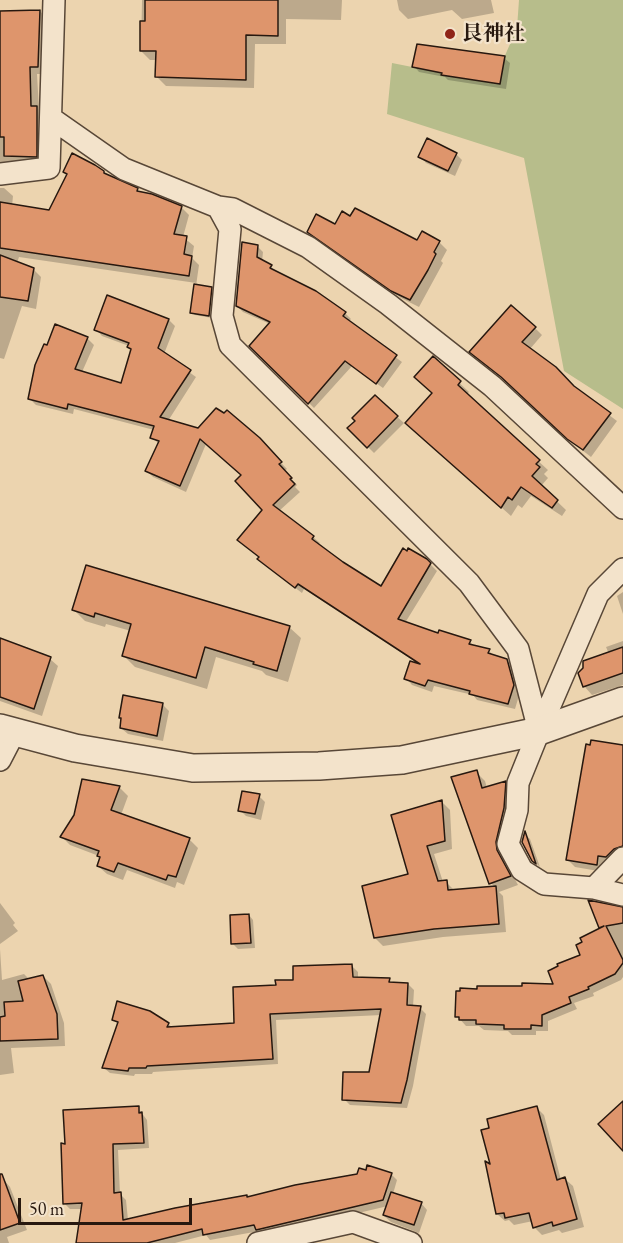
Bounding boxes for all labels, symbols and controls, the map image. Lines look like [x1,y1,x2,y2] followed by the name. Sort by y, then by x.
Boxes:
[462,21,525,47] place label: 艮神社
[443,27,457,41] marker: 艮神社
[21,1186,195,1224] scale bar
[29,1197,64,1220] text: 50 m

